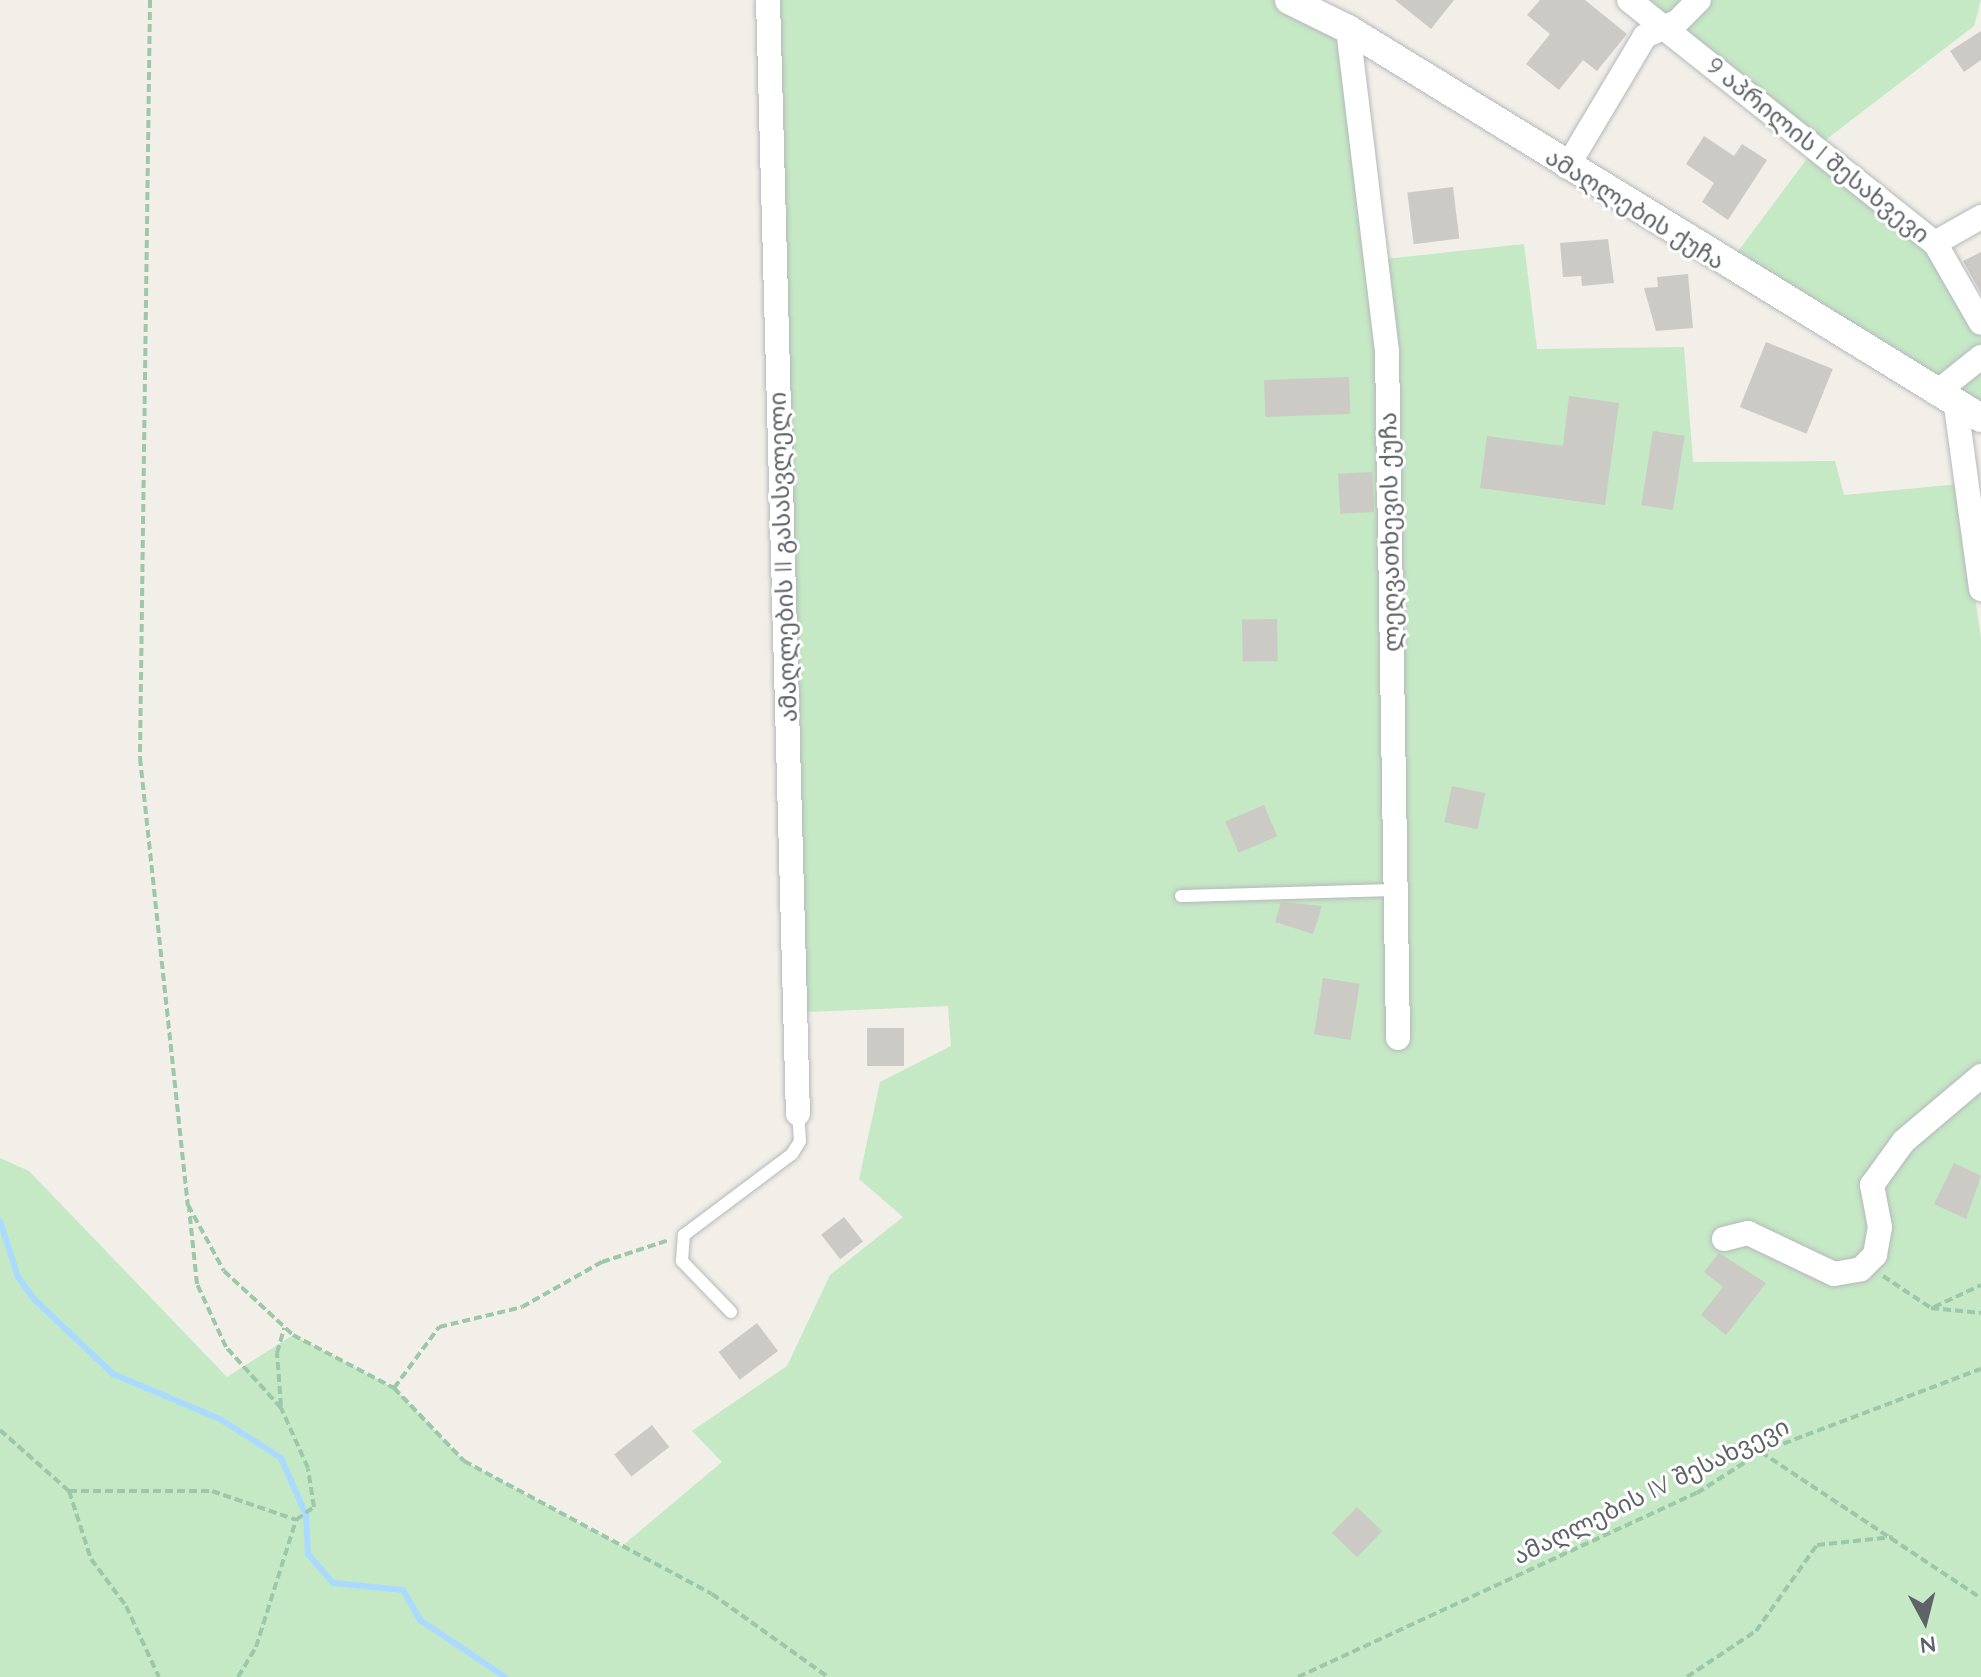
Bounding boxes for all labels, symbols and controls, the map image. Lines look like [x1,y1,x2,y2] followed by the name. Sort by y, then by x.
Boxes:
[1701,51,1935,249] street label: 9 აპრილის I შესახვევი
[1540,142,1730,276] street label: ამაღლების ქუჩა
[763,391,803,723] street label: ამაღლების II გასასვლელი
[1374,412,1406,652] street label: ლეღვათხევის ქუჩა
[1508,1412,1794,1570] street label: ამაღლების IV შესახვევი
[1885,1581,1965,1661] north arrow
[1918,1630,1938,1660] text: N

